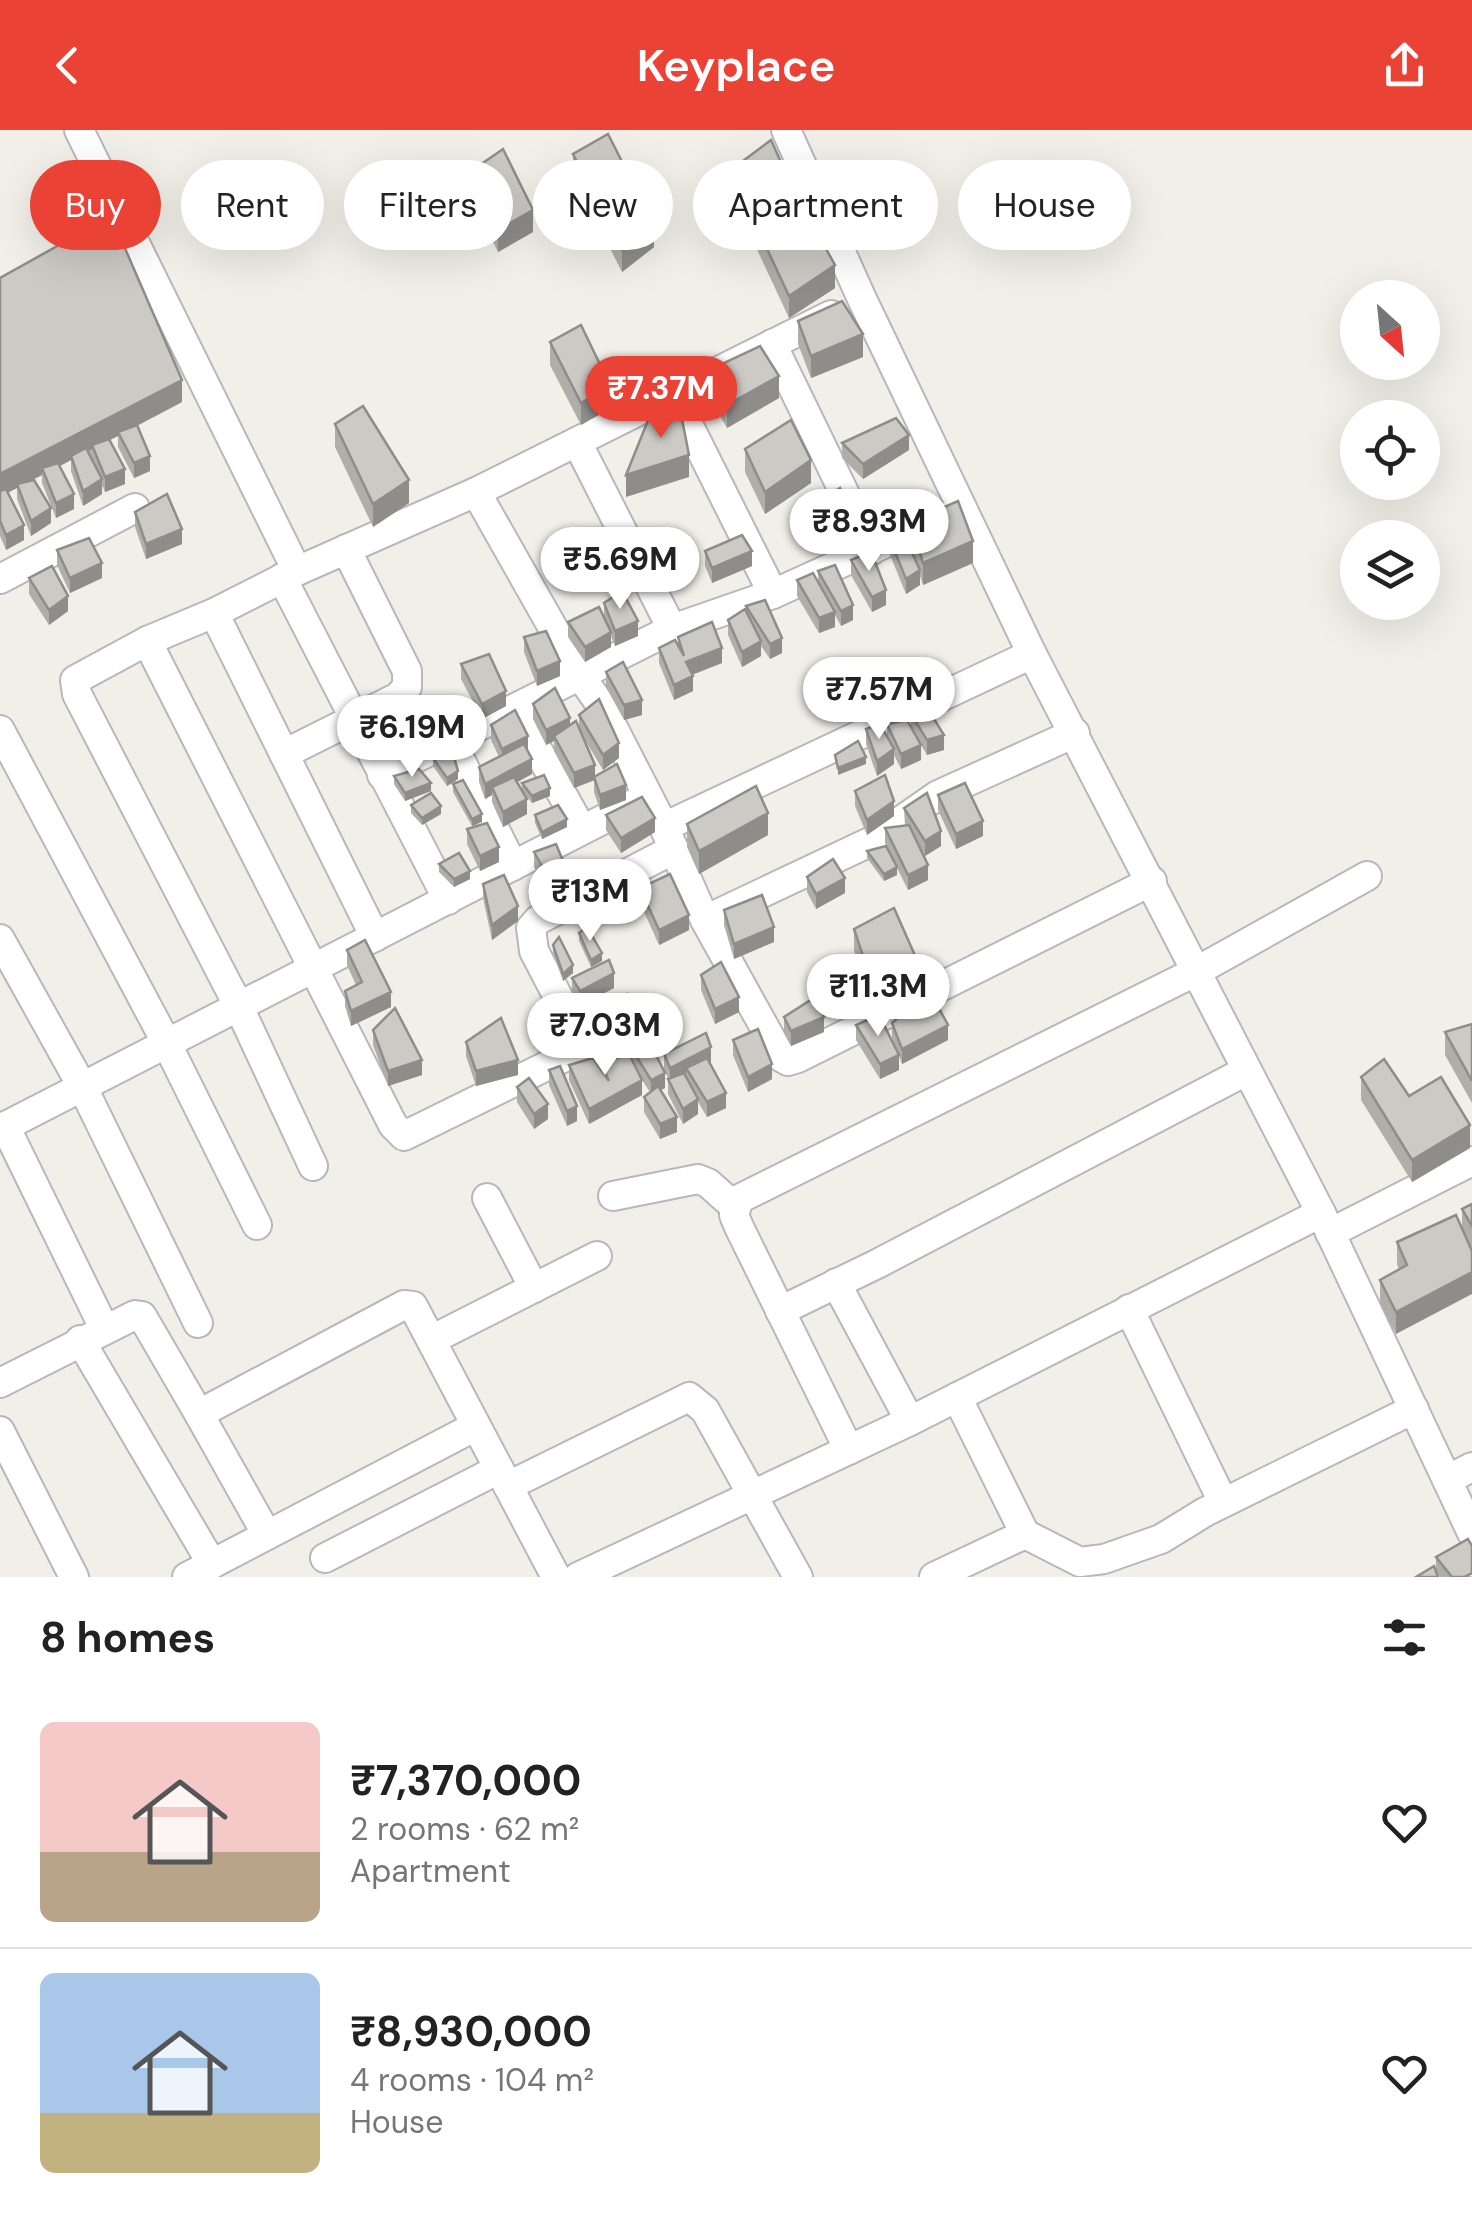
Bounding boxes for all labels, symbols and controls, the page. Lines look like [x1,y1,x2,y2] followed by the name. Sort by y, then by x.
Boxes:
[637,36,835,95] text: Keyplace
[40,38,95,93] icon: back
[1377,38,1432,93] icon: share
[30,160,161,250] chip: Buy
[181,160,324,250] chip: Rent
[344,160,513,250] chip: Filters
[533,160,673,250] chip: New
[693,160,938,250] chip: Apartment
[958,160,1131,250] chip: House
[1340,280,1440,380] north arrow
[1340,280,1440,620] map controls
[580,356,742,441] pin: ₹7.37M
[607,367,715,409] text: ₹7.37M
[1340,400,1440,500] button: locate
[788,489,950,574] pin: ₹8.93M
[812,500,926,542] text: ₹8.93M
[1340,520,1440,620] button: layers
[539,527,701,612] pin: ₹5.69M
[562,538,678,580] text: ₹5.69M
[798,657,960,742] pin: ₹7.57M
[825,668,933,710] text: ₹7.57M
[331,695,493,780] pin: ₹6.19M
[359,706,465,748] text: ₹6.19M
[531,859,649,944] pin: ₹13M
[551,870,629,912] text: ₹13M
[797,954,959,1039] pin: ₹11.3M
[829,965,927,1007] text: ₹11.3M
[524,993,686,1078] pin: ₹7.03M
[549,1004,661,1046] text: ₹7.03M
[40,1610,215,1665] text: 8 homes
[1377,1610,1432,1665] icon: filters
[350,1753,581,1808] text: ₹7,370,000
[120,1762,240,1882] icon: home
[1377,1795,1432,1850] icon: heart
[350,1808,579,1850] text: 2 rooms · 62 m²
[350,1850,511,1892] text: Apartment
[350,2004,592,2059] text: ₹8,930,000
[120,2013,240,2133] icon: home
[1377,2046,1432,2101] icon: heart
[350,2059,594,2101] text: 4 rooms · 104 m²
[350,2101,443,2143] text: House

